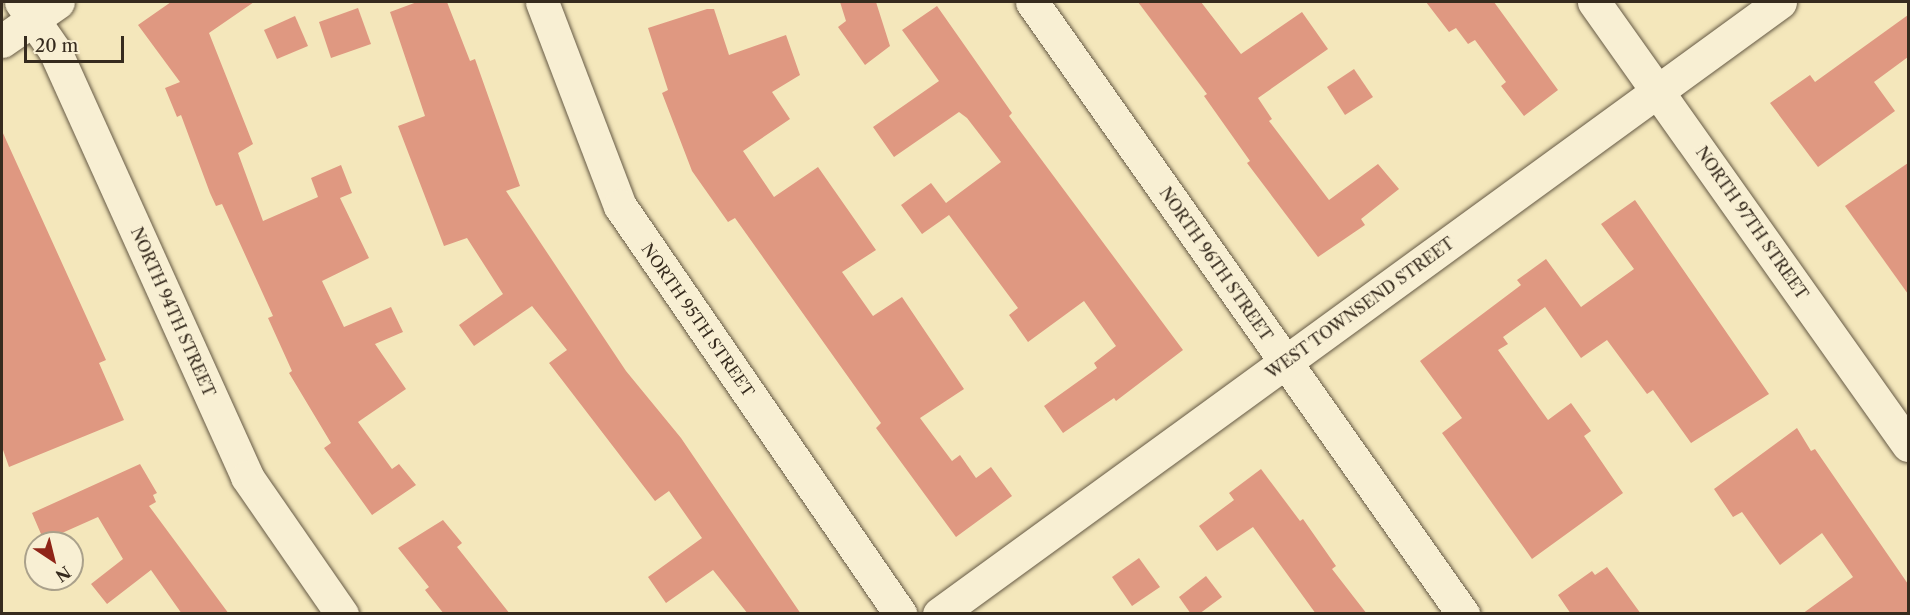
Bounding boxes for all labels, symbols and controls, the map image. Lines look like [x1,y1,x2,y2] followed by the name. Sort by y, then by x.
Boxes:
[27,24,128,62] scale bar
[35,35,78,57] text: 20 m
[1692,143,1812,303] street label: NORTH 97TH STREET
[1156,183,1276,345] street label: NORTH 96TH STREET
[127,224,219,400] street label: NORTH 94TH STREET
[1262,233,1458,383] street label: WEST TOWNSEND STREET
[638,240,758,400] street label: NORTH 95TH STREET
[24,531,84,591] north arrow
[52,562,75,586] text: N

